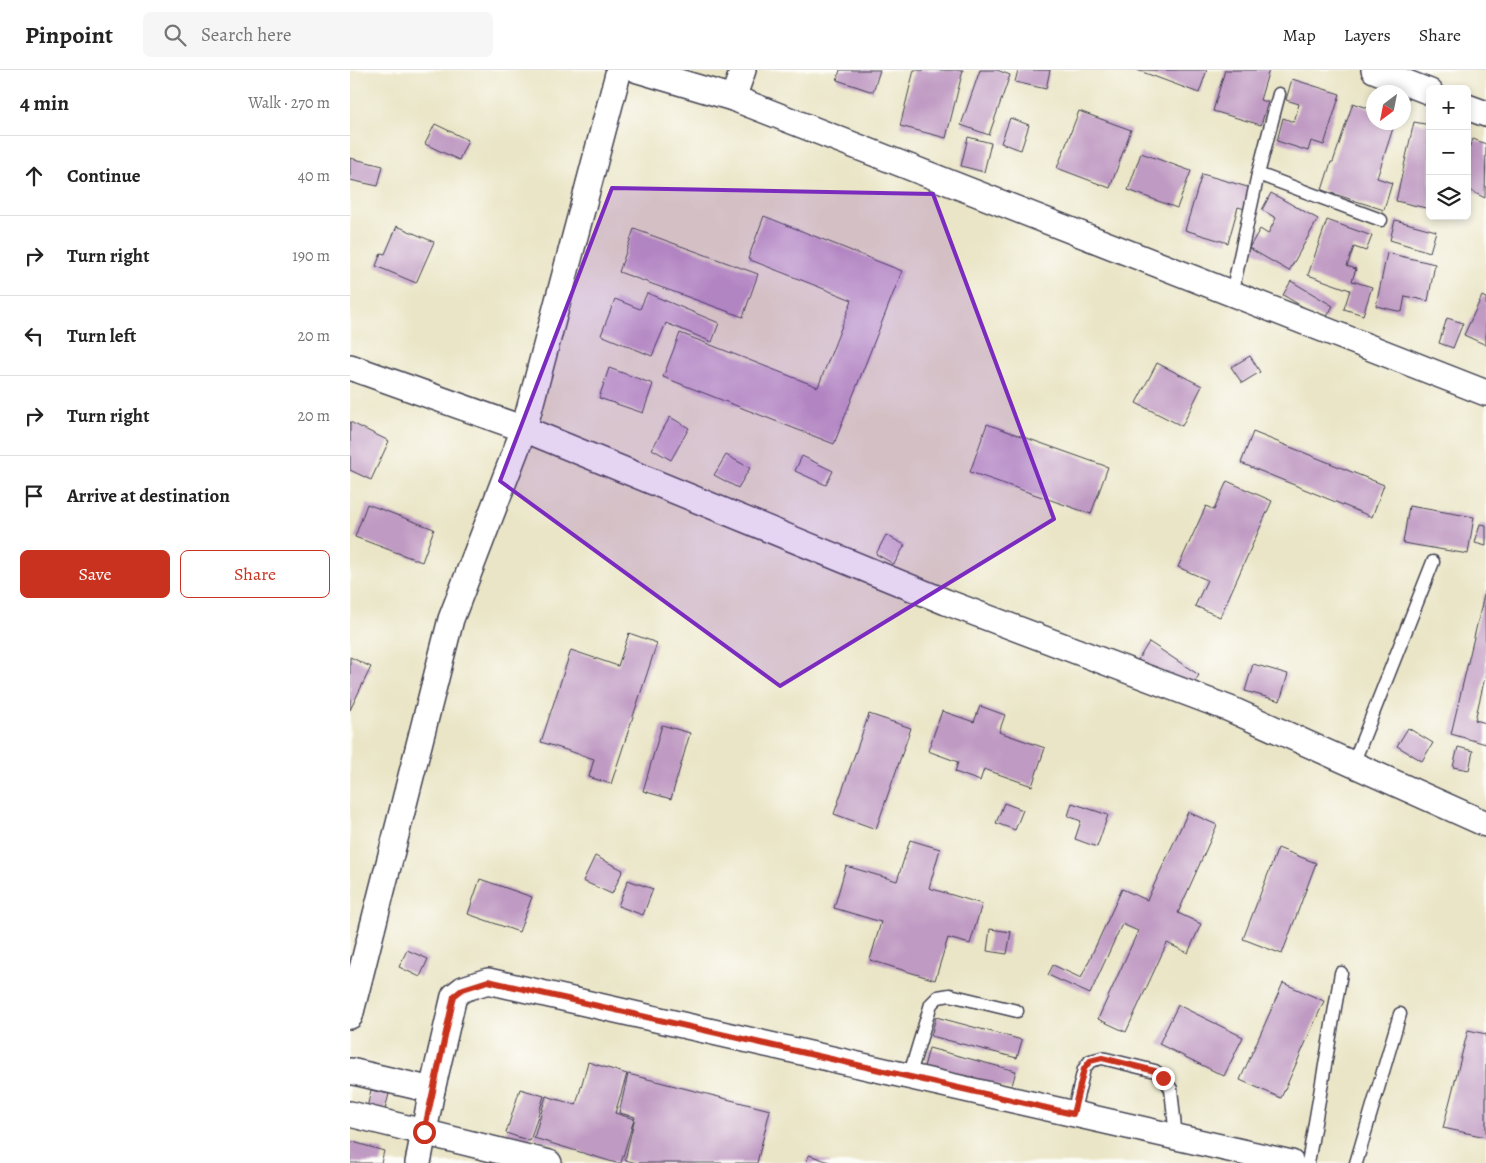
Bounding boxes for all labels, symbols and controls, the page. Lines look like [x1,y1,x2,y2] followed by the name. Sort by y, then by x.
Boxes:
[143,12,493,57] search box
[25,19,113,51] text: Pinpoint
[161,21,189,49] icon: search
[201,22,291,48] text: Search here
[1283,23,1316,47] text: Map
[1344,23,1391,47] text: Layers
[1419,23,1461,47] text: Share
[1366,85,1411,130] north arrow
[1426,85,1471,220] map controls
[1426,85,1471,130] button: +
[20,89,69,117] text: 4 min
[248,92,330,114] text: Walk · 270 m
[1426,130,1471,175] button: −
[20,162,48,190] icon: ahead
[67,163,141,189] text: Continue
[298,165,330,187] text: 40 m
[1426,175,1471,220] button: layers
[20,242,48,270] icon: right
[67,243,149,269] text: Turn right
[292,245,330,267] text: 190 m
[20,322,48,350] icon: left
[67,323,136,349] text: Turn left
[297,325,330,347] text: 20 m
[20,402,48,430] icon: right
[67,403,149,429] text: Turn right
[297,405,330,427] text: 20 m
[20,482,48,510] icon: arrive
[67,483,230,509] text: Arrive at destination
[20,550,170,598] button: Save
[180,550,330,598] button: Share
[1152,1067,1175,1090] route end
[413,1121,436,1144] route start

